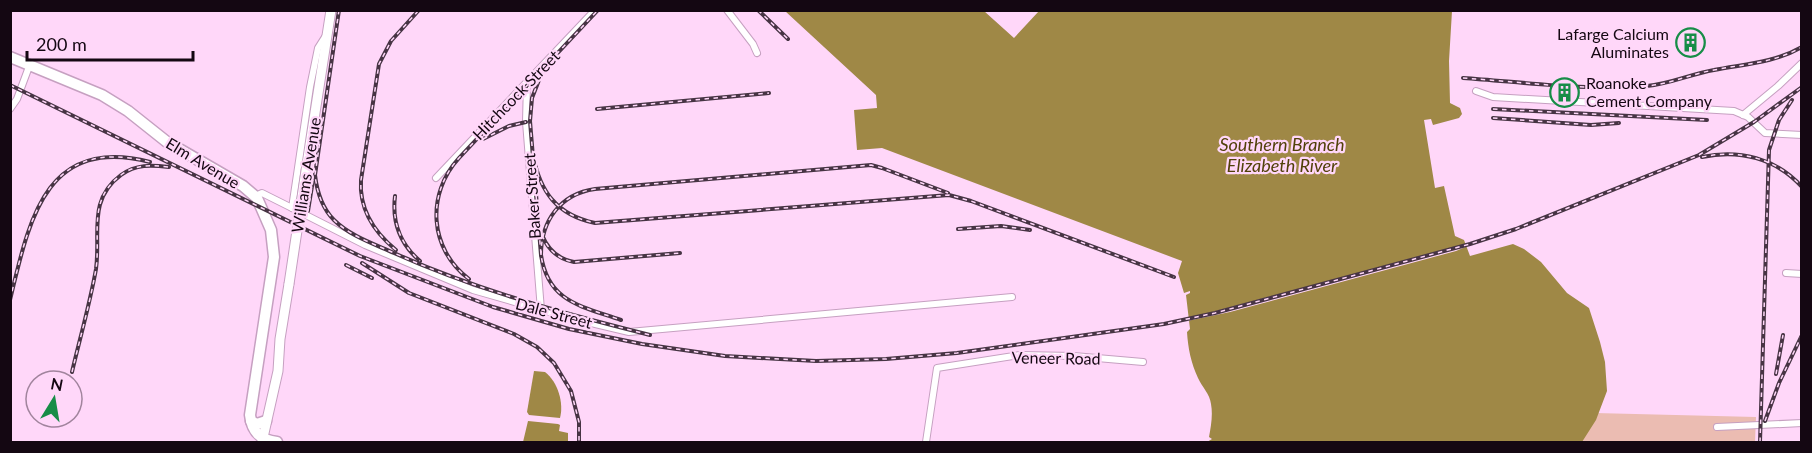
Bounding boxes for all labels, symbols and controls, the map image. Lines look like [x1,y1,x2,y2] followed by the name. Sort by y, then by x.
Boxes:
[27,24,194,62] scale bar
[1557,24,1669,61] place label: Lafarge Calcium Aluminates
[1674,27,1706,59] building icon: Lafarge Calcium Aluminates
[36,33,87,55] text: 200 m
[468,46,563,143] street label: Hitchcock Street
[1586,73,1713,110] place label: Roanoke Cement Company
[1549,76,1581,108] building icon: Roanoke Cement Company
[287,116,324,234] street label: Williams Avenue
[163,133,244,192] street label: Elm Avenue
[1219,133,1345,176] water label: Southern Branch Elizabeth River
[519,152,544,240] street label: Baker Street
[514,293,595,332] street label: Dale Street
[1011,347,1101,368] street label: Veneer Road
[24,369,84,429] north arrow
[49,373,65,394] text: N

